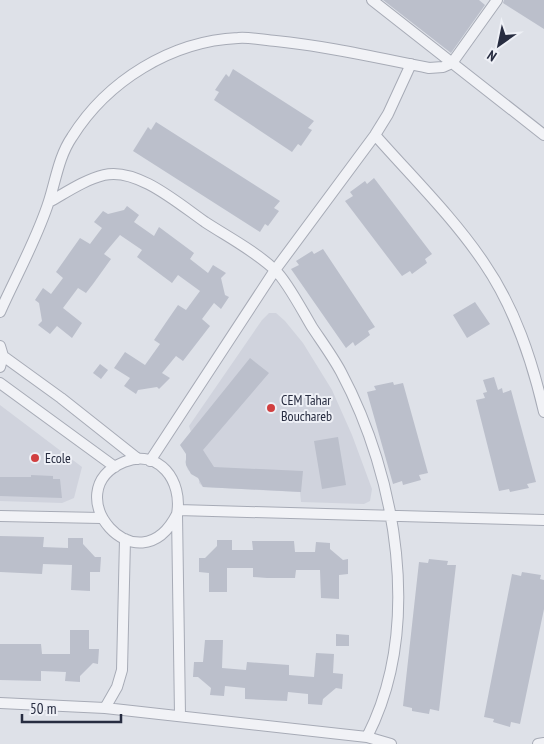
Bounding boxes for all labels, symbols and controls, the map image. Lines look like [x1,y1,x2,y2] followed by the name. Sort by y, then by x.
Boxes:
[474,20,524,70] north arrow
[484,46,500,66] text: N
[281,391,332,425] place label: CEM Tahar Bouchareb
[265,402,277,414] marker: CEM Tahar Bouchareb
[45,449,71,467] place label: Ecole
[29,452,41,464] marker: Ecole
[22,692,121,724] scale bar
[30,699,56,718] text: 50 m

